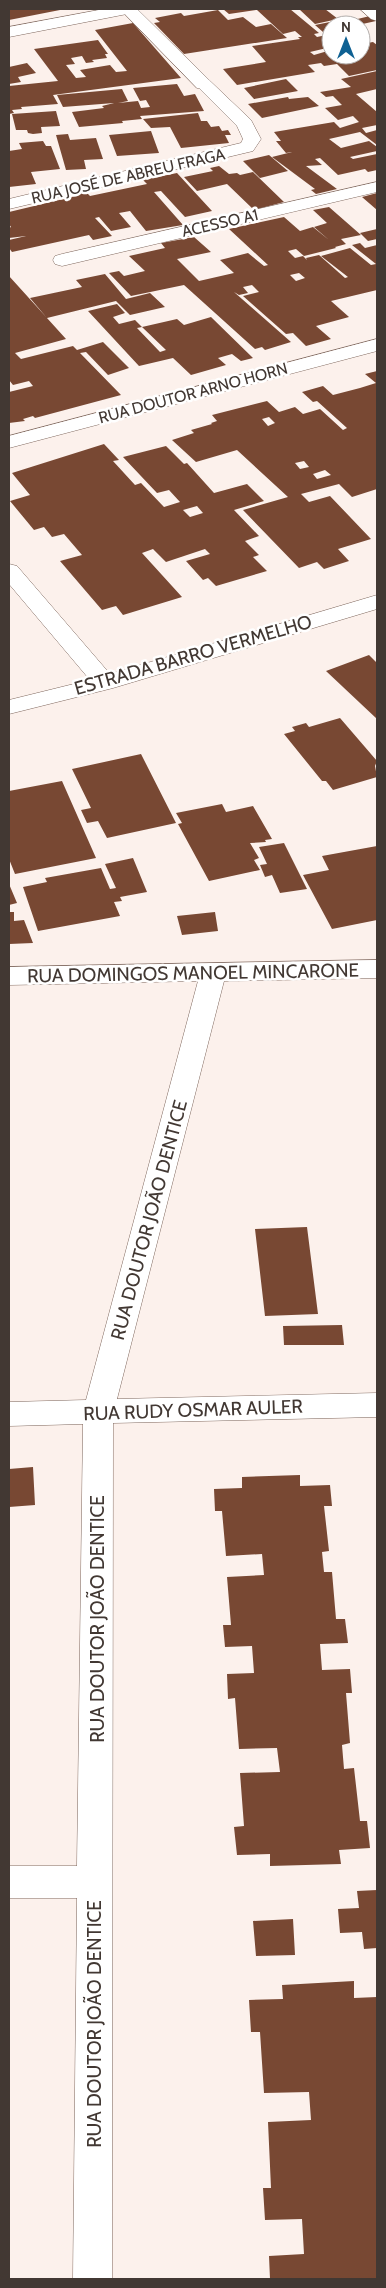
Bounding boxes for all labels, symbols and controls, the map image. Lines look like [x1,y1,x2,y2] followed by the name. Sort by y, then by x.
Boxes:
[321,15,371,65] north arrow
[341,18,351,36] text: N
[29,144,227,208] street label: RUA JOSÉ DE ABREU FRAGA
[180,205,260,241] street label: ACESSO A1
[96,359,290,427] street label: RUA DOUTOR ARNO HORN
[71,610,315,700] street label: ESTRADA BARRO VERMELHO
[27,959,359,987] street label: RUA DOMINGOS MANOEL MINCARONE
[105,1097,192,1343] street label: RUA DOUTOR JOÃO DENTICE
[83,1395,304,1425] street label: RUA RUDY OSMAR AULER
[85,1495,109,1743] street label: RUA DOUTOR JOÃO DENTICE
[82,1900,106,2148] street label: RUA DOUTOR JOÃO DENTICE

